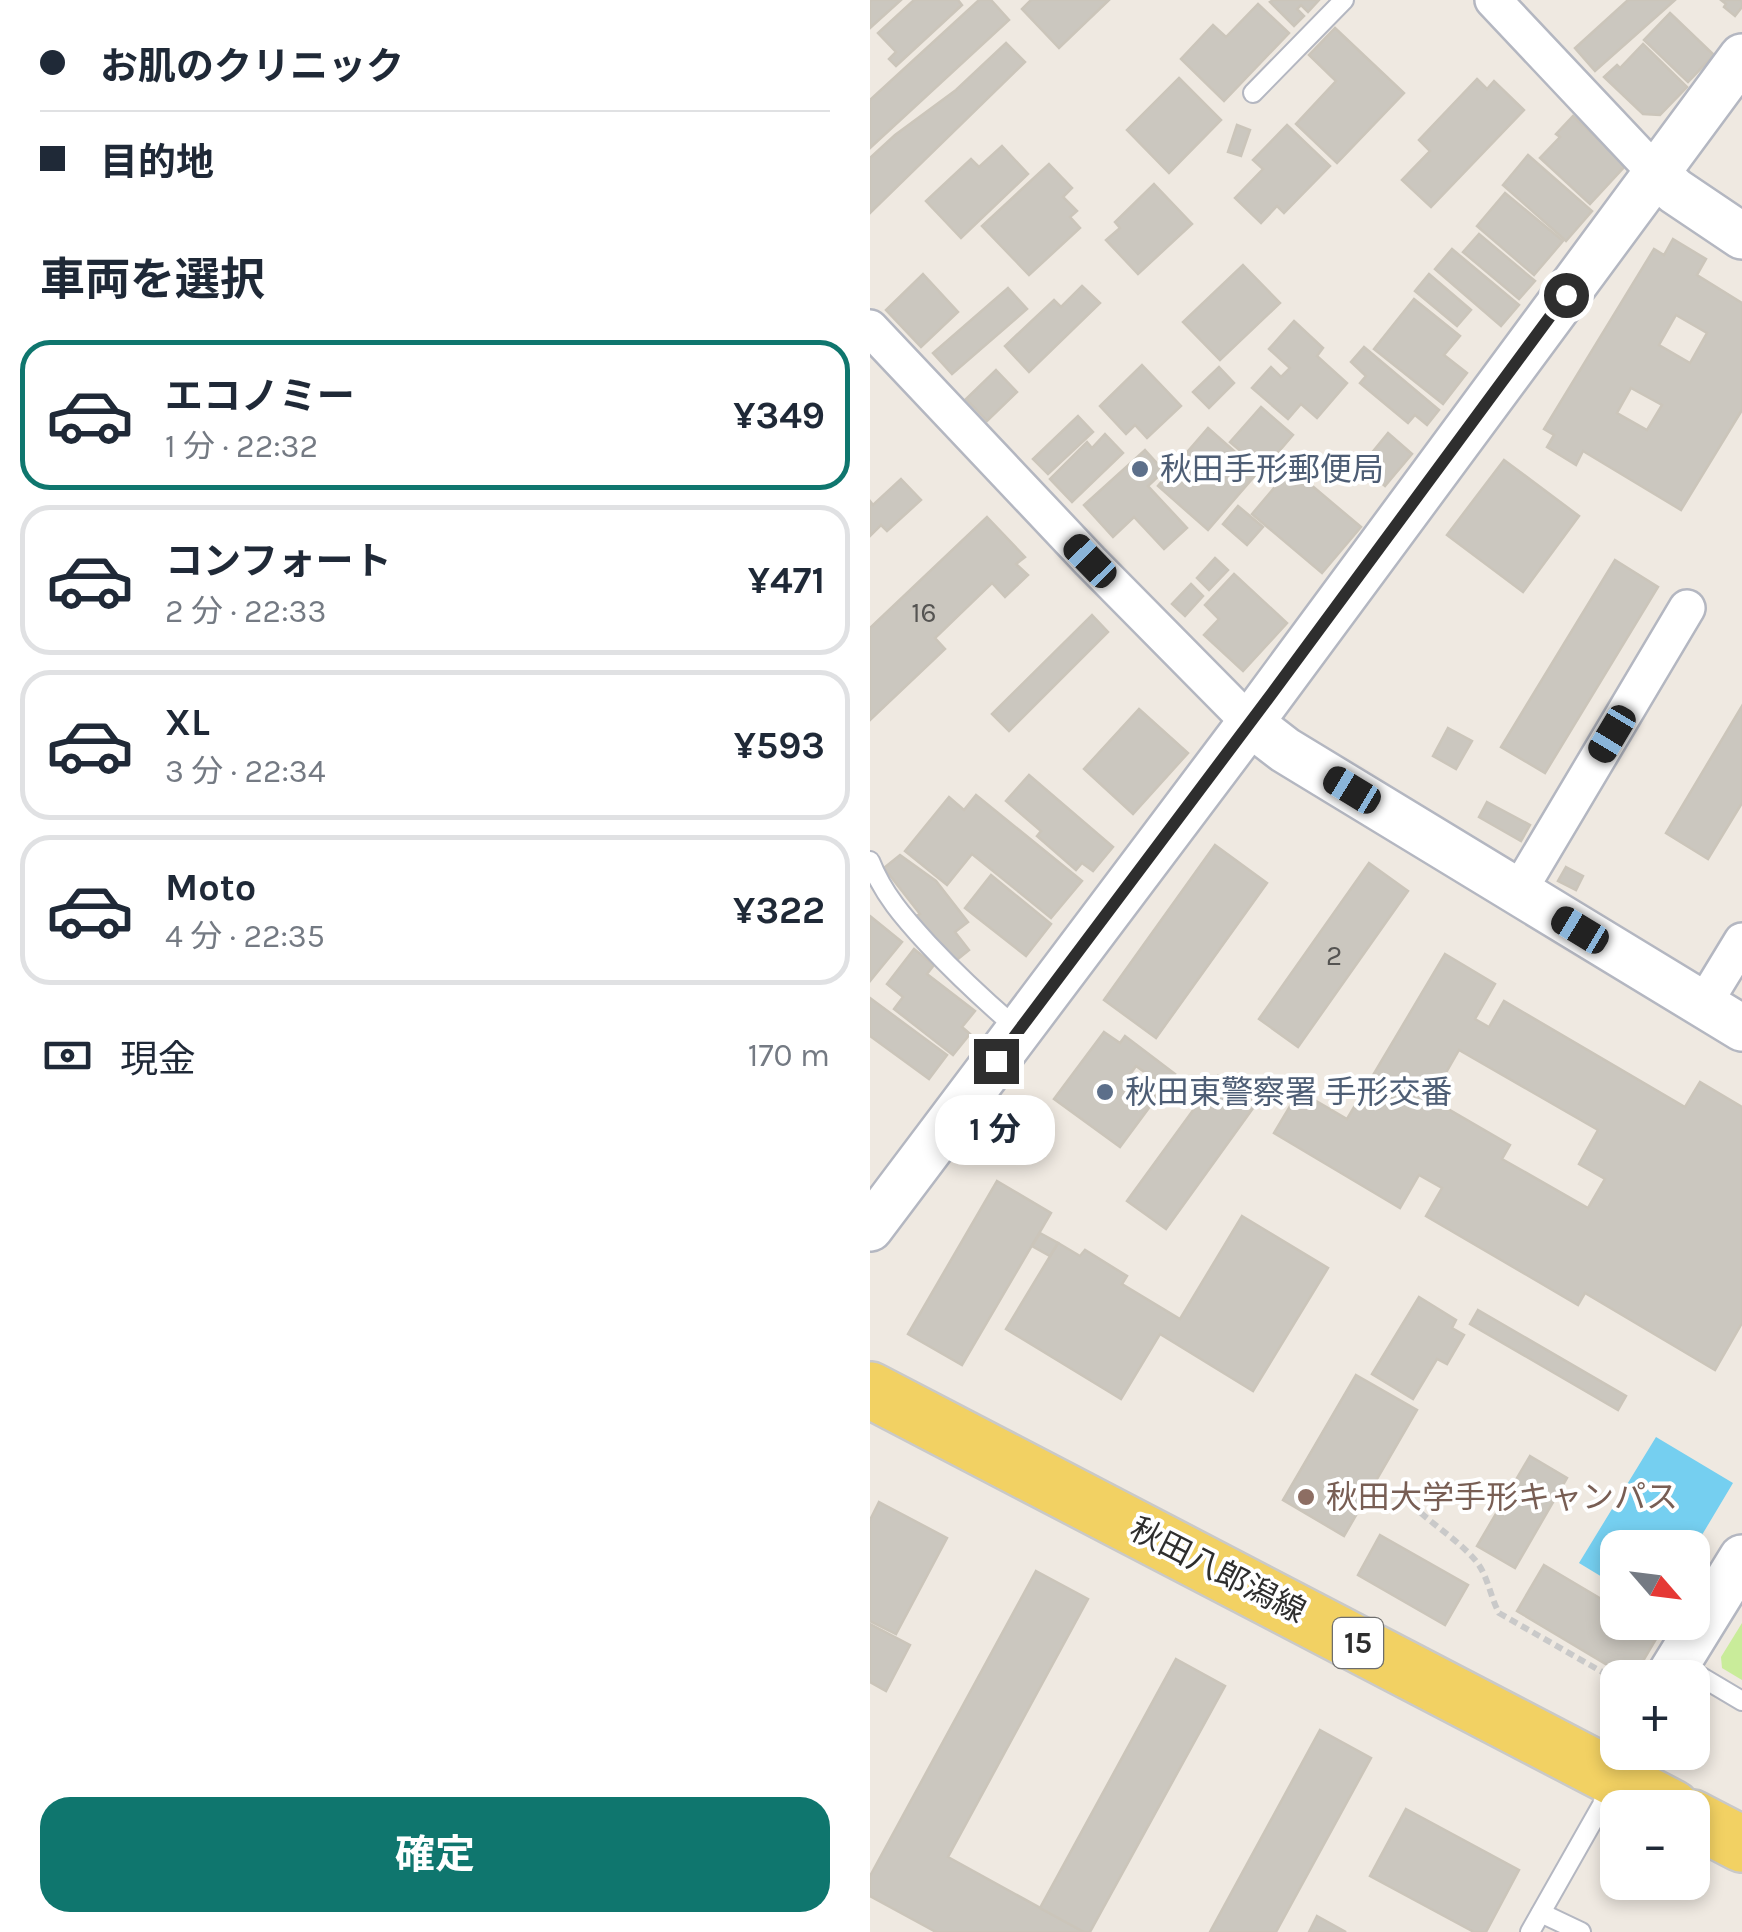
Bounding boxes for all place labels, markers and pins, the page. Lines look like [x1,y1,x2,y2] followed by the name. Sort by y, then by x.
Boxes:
[1160,451,1384,488] place label: 秋田手形郵便局
[1129,458,1151,480] marker: 秋田手形郵便局
[1125,1074,1453,1111] place label: 秋田東警察署 手形交番
[1094,1081,1116,1103] marker: 秋田東警察署 手形交番
[1326,1479,1678,1516] place label: 秋田大学手形キャンパス
[1295,1486,1317,1508] marker: 秋田大学手形キャンパス

